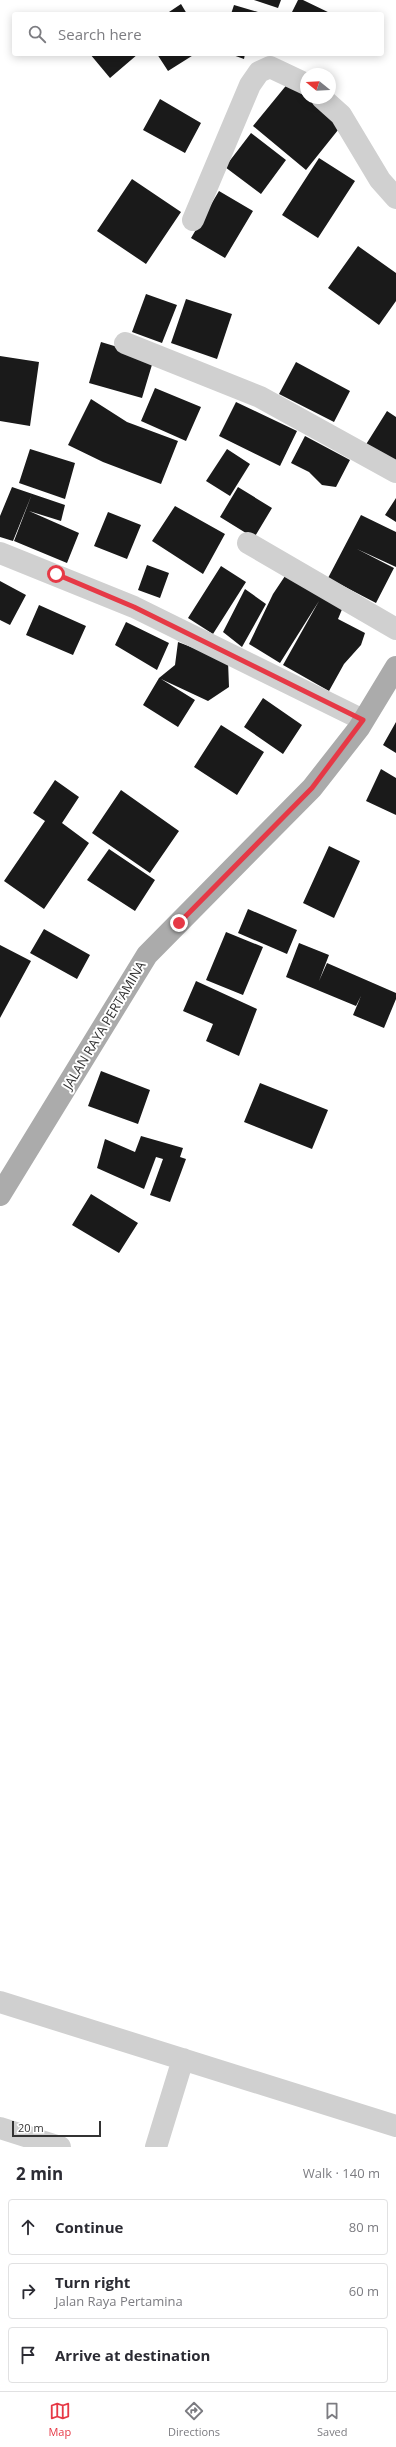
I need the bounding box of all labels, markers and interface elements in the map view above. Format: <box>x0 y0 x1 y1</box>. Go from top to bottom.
search box <box>12 12 384 56</box>
icon: search <box>26 23 48 45</box>
text: Search here <box>58 24 142 44</box>
north arrow <box>300 68 336 104</box>
route start <box>47 565 65 583</box>
route end <box>170 914 188 932</box>
street label: JALAN RAYA PERTAMINA <box>57 957 150 1094</box>
scale bar <box>12 2119 101 2138</box>
text: 20 m <box>18 2120 44 2135</box>
text: 2 min <box>16 2162 63 2185</box>
text: Walk · 140 m <box>303 2164 380 2182</box>
icon: ahead <box>17 2216 39 2238</box>
text: Continue <box>55 2217 123 2237</box>
text: 80 m <box>349 2218 379 2236</box>
text: Turn right <box>55 2272 130 2292</box>
icon: right <box>17 2280 39 2302</box>
text: 60 m <box>349 2282 379 2300</box>
text: Jalan Raya Pertamina <box>55 2292 183 2310</box>
icon: arrive <box>17 2344 39 2366</box>
text: Arrive at destination <box>55 2345 210 2365</box>
tab: Map <box>48 2400 71 2439</box>
tab: Directions <box>168 2400 220 2439</box>
tab: Saved <box>317 2400 348 2439</box>

